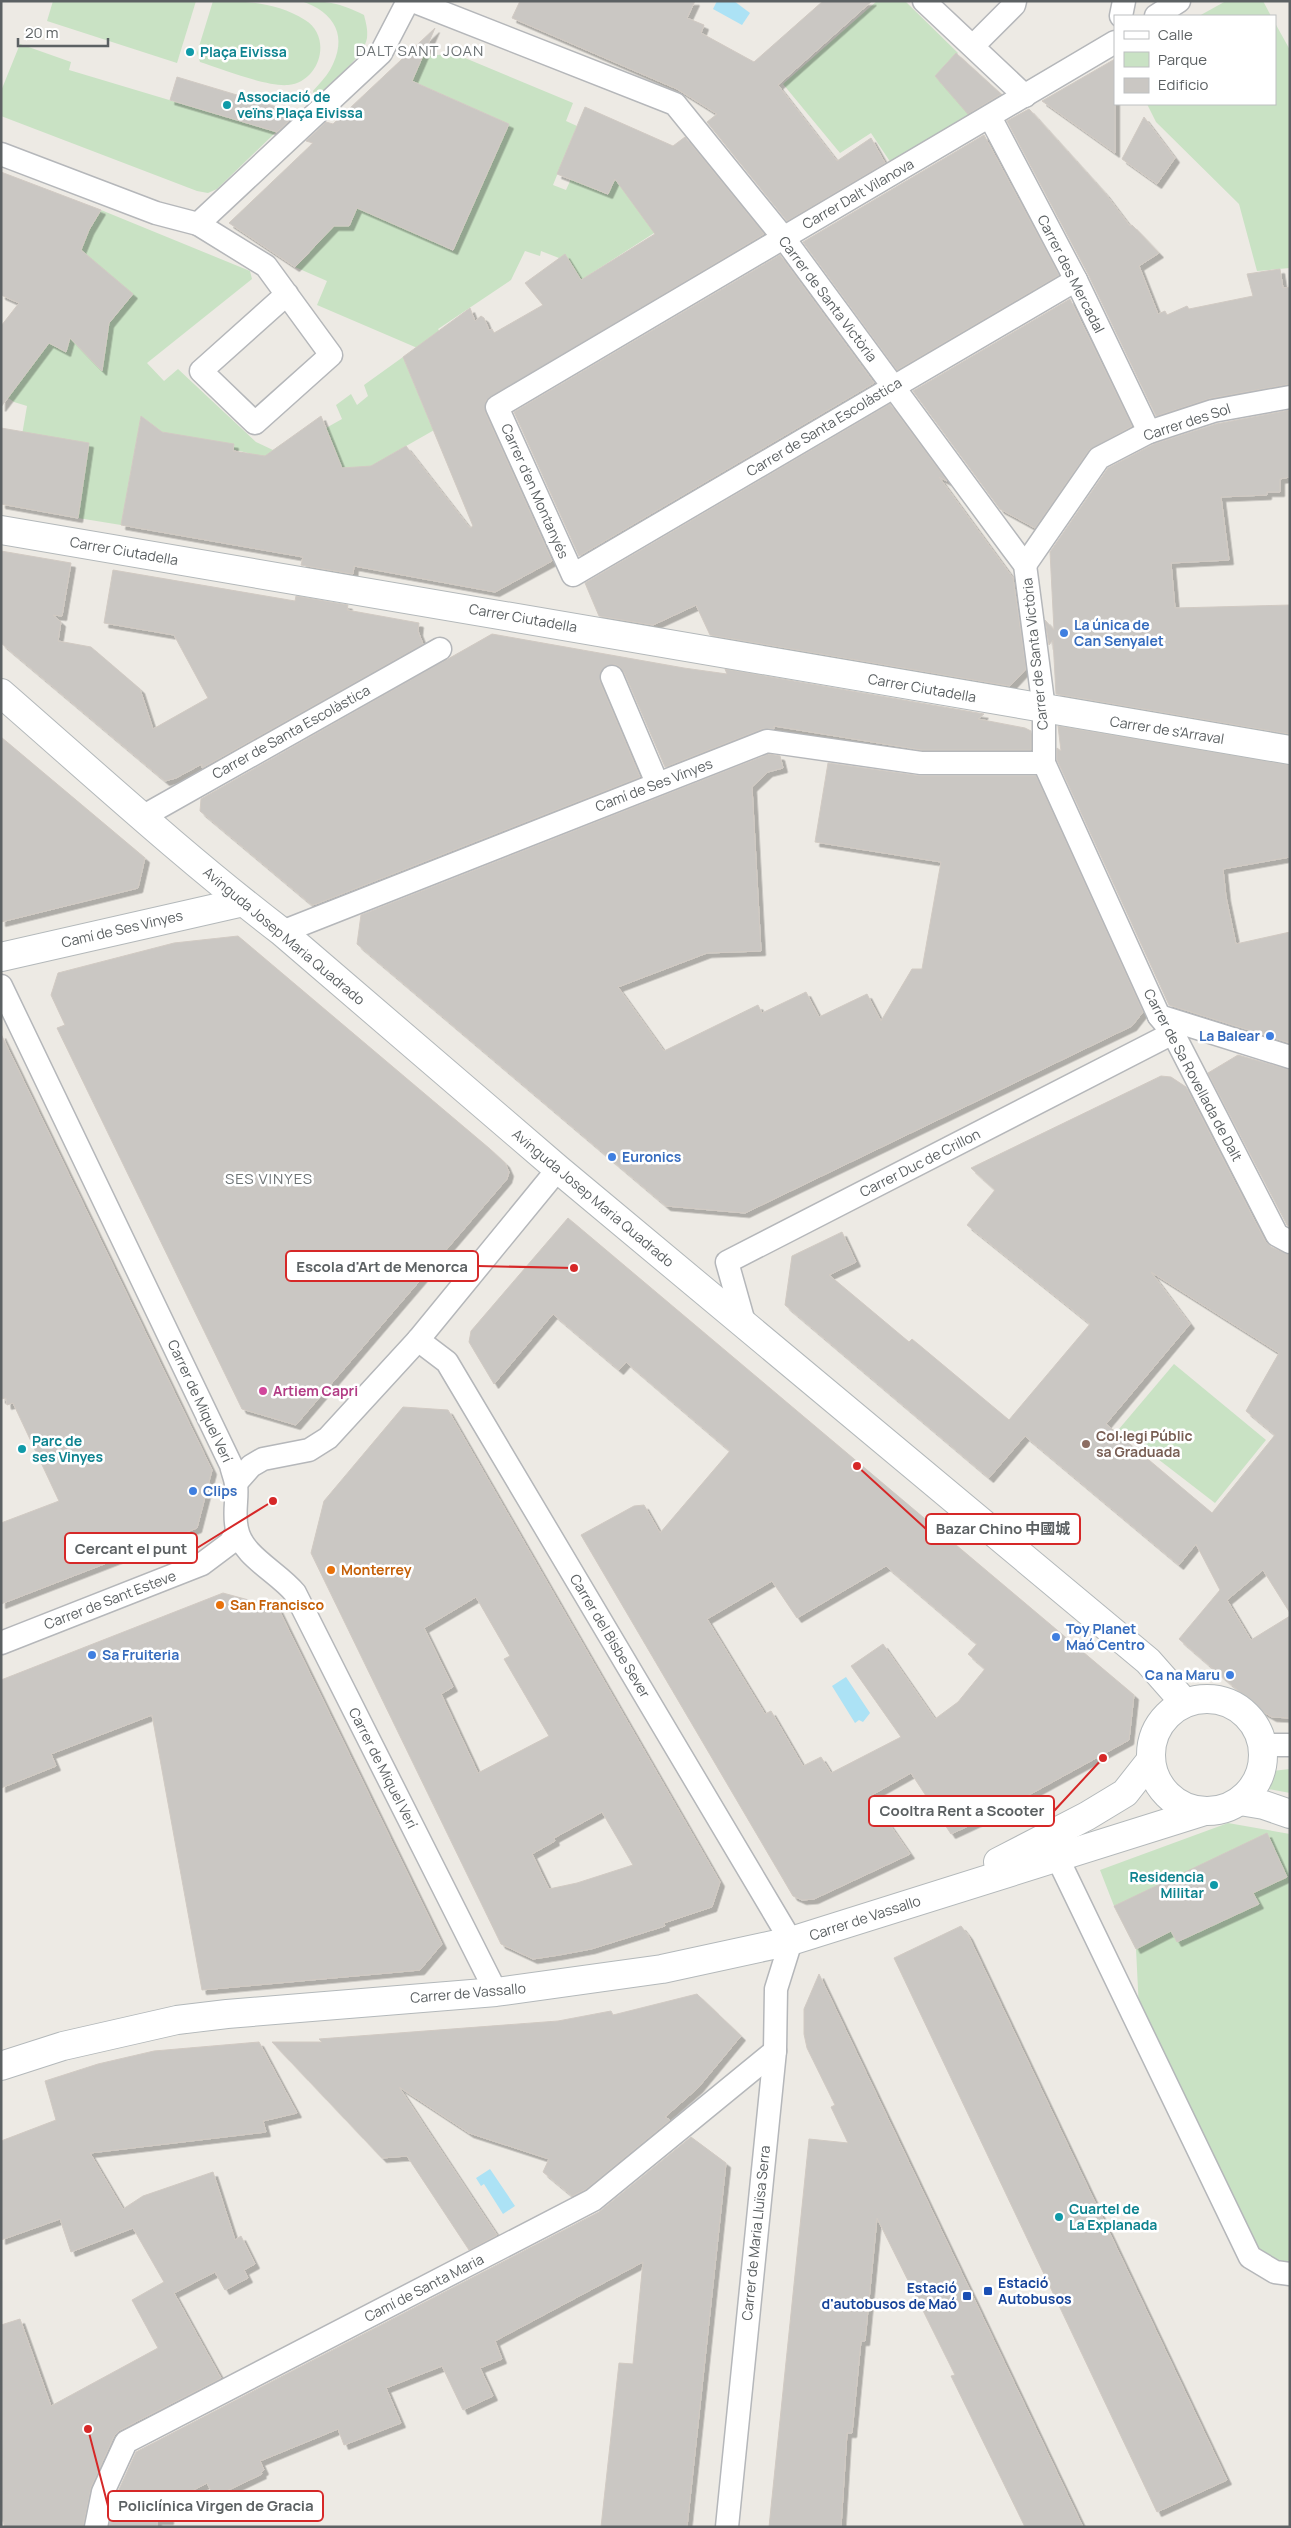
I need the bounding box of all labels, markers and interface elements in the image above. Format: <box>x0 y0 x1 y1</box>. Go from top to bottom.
scale bar <box>18 15 108 47</box>
legend <box>1114 15 1276 105</box>
text: 20 m <box>25 22 58 43</box>
text: Calle <box>1158 24 1193 45</box>
district label: DALT SANT JOAN <box>356 40 484 61</box>
place label: Plaça Eivissa <box>200 42 287 61</box>
marker: Plaça Eivissa <box>184 46 196 58</box>
text: Parque <box>1158 49 1207 70</box>
text: Edificio <box>1158 74 1209 95</box>
place label: Associació de veïns Plaça Eivissa <box>237 87 363 122</box>
marker: Associació de veïns Plaça Eivissa <box>221 99 233 111</box>
street label: Carrer Dalt Vilanova <box>799 154 917 233</box>
street label: Carrer des Mercadal <box>1033 212 1109 336</box>
street label: Carrer de Santa Victòria <box>775 232 882 365</box>
street label: Carrer de Santa Escolàstica <box>743 373 905 481</box>
street label: Carrer des Sol <box>1141 398 1233 445</box>
street label: Carrer d'en Montanyés <box>497 420 574 561</box>
street label: Carrer Ciutadella <box>68 532 180 569</box>
street label: Carrer de Santa Victòria <box>1017 577 1052 731</box>
street label: Carrer Ciutadella <box>467 599 579 636</box>
place label: La única de Can Senyalet <box>1074 615 1164 650</box>
marker: La única de Can Senyalet <box>1058 627 1070 639</box>
street label: Carrer Ciutadella <box>866 669 978 706</box>
street label: Carrer de Santa Escolàstica <box>208 680 373 783</box>
street label: Carrer de s'Arraval <box>1109 711 1226 748</box>
street label: Camí de Ses Vinyes <box>592 753 715 816</box>
street label: Avinguda Josep Maria Quadrado <box>199 862 369 1009</box>
street label: Camí de Ses Vinyes <box>59 905 184 952</box>
street label: Carrer de Sa Rovellada de Dalt <box>1140 985 1247 1165</box>
place label: La Balear <box>1199 1026 1260 1045</box>
marker: La Balear <box>1264 1030 1276 1042</box>
street label: Avinguda Josep Maria Quadrado <box>508 1124 678 1271</box>
street label: Carrer Duc de Crillon <box>856 1124 983 1201</box>
place label: Euronics <box>622 1147 682 1166</box>
marker: Euronics <box>606 1151 618 1163</box>
district label: SES VINYES <box>225 1168 313 1189</box>
callout: Escola d'Art de Menorca <box>286 1251 478 1281</box>
text: Escola d'Art de Menorca <box>296 1256 468 1277</box>
street label: Carrer de Miquel Verí <box>164 1336 237 1465</box>
place label: Artiem Capri <box>273 1381 358 1400</box>
marker: Artiem Capri <box>257 1385 269 1397</box>
place label: Col·legi Públic sa Graduada <box>1096 1426 1193 1461</box>
place label: Parc de ses Vinyes <box>32 1431 103 1466</box>
marker: Col·legi Públic sa Graduada <box>1080 1438 1092 1450</box>
marker: Parc de ses Vinyes <box>16 1443 28 1455</box>
place label: Clips <box>203 1481 238 1500</box>
marker: Clips <box>187 1485 199 1497</box>
callout: Bazar Chino 中國城 <box>926 1514 1080 1544</box>
text: Bazar Chino 中國城 <box>936 1518 1070 1539</box>
callout: Cercant el punt <box>65 1533 197 1563</box>
text: Cercant el punt <box>75 1538 187 1559</box>
place label: Monterrey <box>341 1560 412 1579</box>
marker: Monterrey <box>325 1564 337 1576</box>
street label: Carrer de Sant Esteve <box>41 1566 178 1633</box>
street label: Carrer del Bisbe Sever <box>566 1570 655 1701</box>
place label: San Francisco <box>230 1595 324 1614</box>
marker: San Francisco <box>214 1599 226 1611</box>
place label: Toy Planet Maó Centro <box>1066 1619 1145 1654</box>
marker: Toy Planet Maó Centro <box>1050 1631 1062 1643</box>
place label: Sa Fruiteria <box>102 1645 179 1664</box>
marker: Sa Fruiteria <box>86 1649 98 1661</box>
place label: Ca na Maru <box>1145 1665 1220 1684</box>
marker: Ca na Maru <box>1224 1669 1236 1681</box>
street label: Carrer de Miquel Verí <box>345 1704 422 1831</box>
callout: Cooltra Rent a Scooter <box>869 1796 1054 1826</box>
text: Cooltra Rent a Scooter <box>880 1800 1044 1821</box>
place label: Residencia Militar <box>1129 1867 1204 1902</box>
marker: Residencia Militar <box>1208 1879 1220 1891</box>
street label: Carrer de Vassallo <box>807 1891 923 1944</box>
street label: Carrer de Vassallo <box>409 1978 527 2007</box>
street label: Carrer de Maria Lluïsa Serra <box>737 2145 774 2321</box>
place label: Cuartel de La Explanada <box>1069 2199 1157 2234</box>
marker: Cuartel de La Explanada <box>1053 2211 1065 2223</box>
street label: Camí de Santa Maria <box>361 2249 487 2326</box>
place label: Estació Autobusos <box>998 2273 1072 2308</box>
place label: Estació d'autobusos de Maó <box>822 2278 957 2313</box>
marker: Estació Autobusos <box>982 2285 994 2297</box>
marker: Estació d'autobusos de Maó <box>961 2290 973 2302</box>
callout: Policlínica Virgen de Gracia <box>108 2491 323 2521</box>
text: Policlínica Virgen de Gracia <box>118 2495 314 2516</box>

